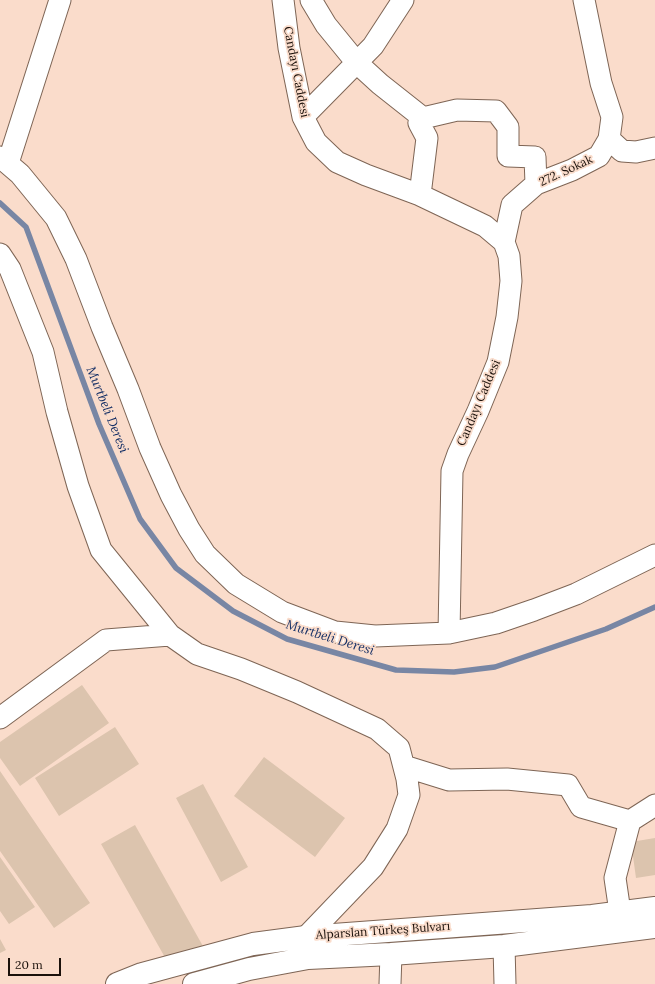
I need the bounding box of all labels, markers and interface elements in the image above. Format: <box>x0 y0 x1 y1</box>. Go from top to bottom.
street label: Candayı Caddesi <box>280 25 312 119</box>
street label: 272. Sokak <box>537 152 595 190</box>
street label: Candayı Caddesi <box>454 358 504 448</box>
water label: Murtbeli Deresi <box>83 364 131 456</box>
water label: Murtbeli Deresi <box>284 617 376 659</box>
street label: Alparslan Türkeş Bulvarı <box>315 919 451 943</box>
scale bar <box>10 950 63 976</box>
text: 20 m <box>15 957 43 972</box>

